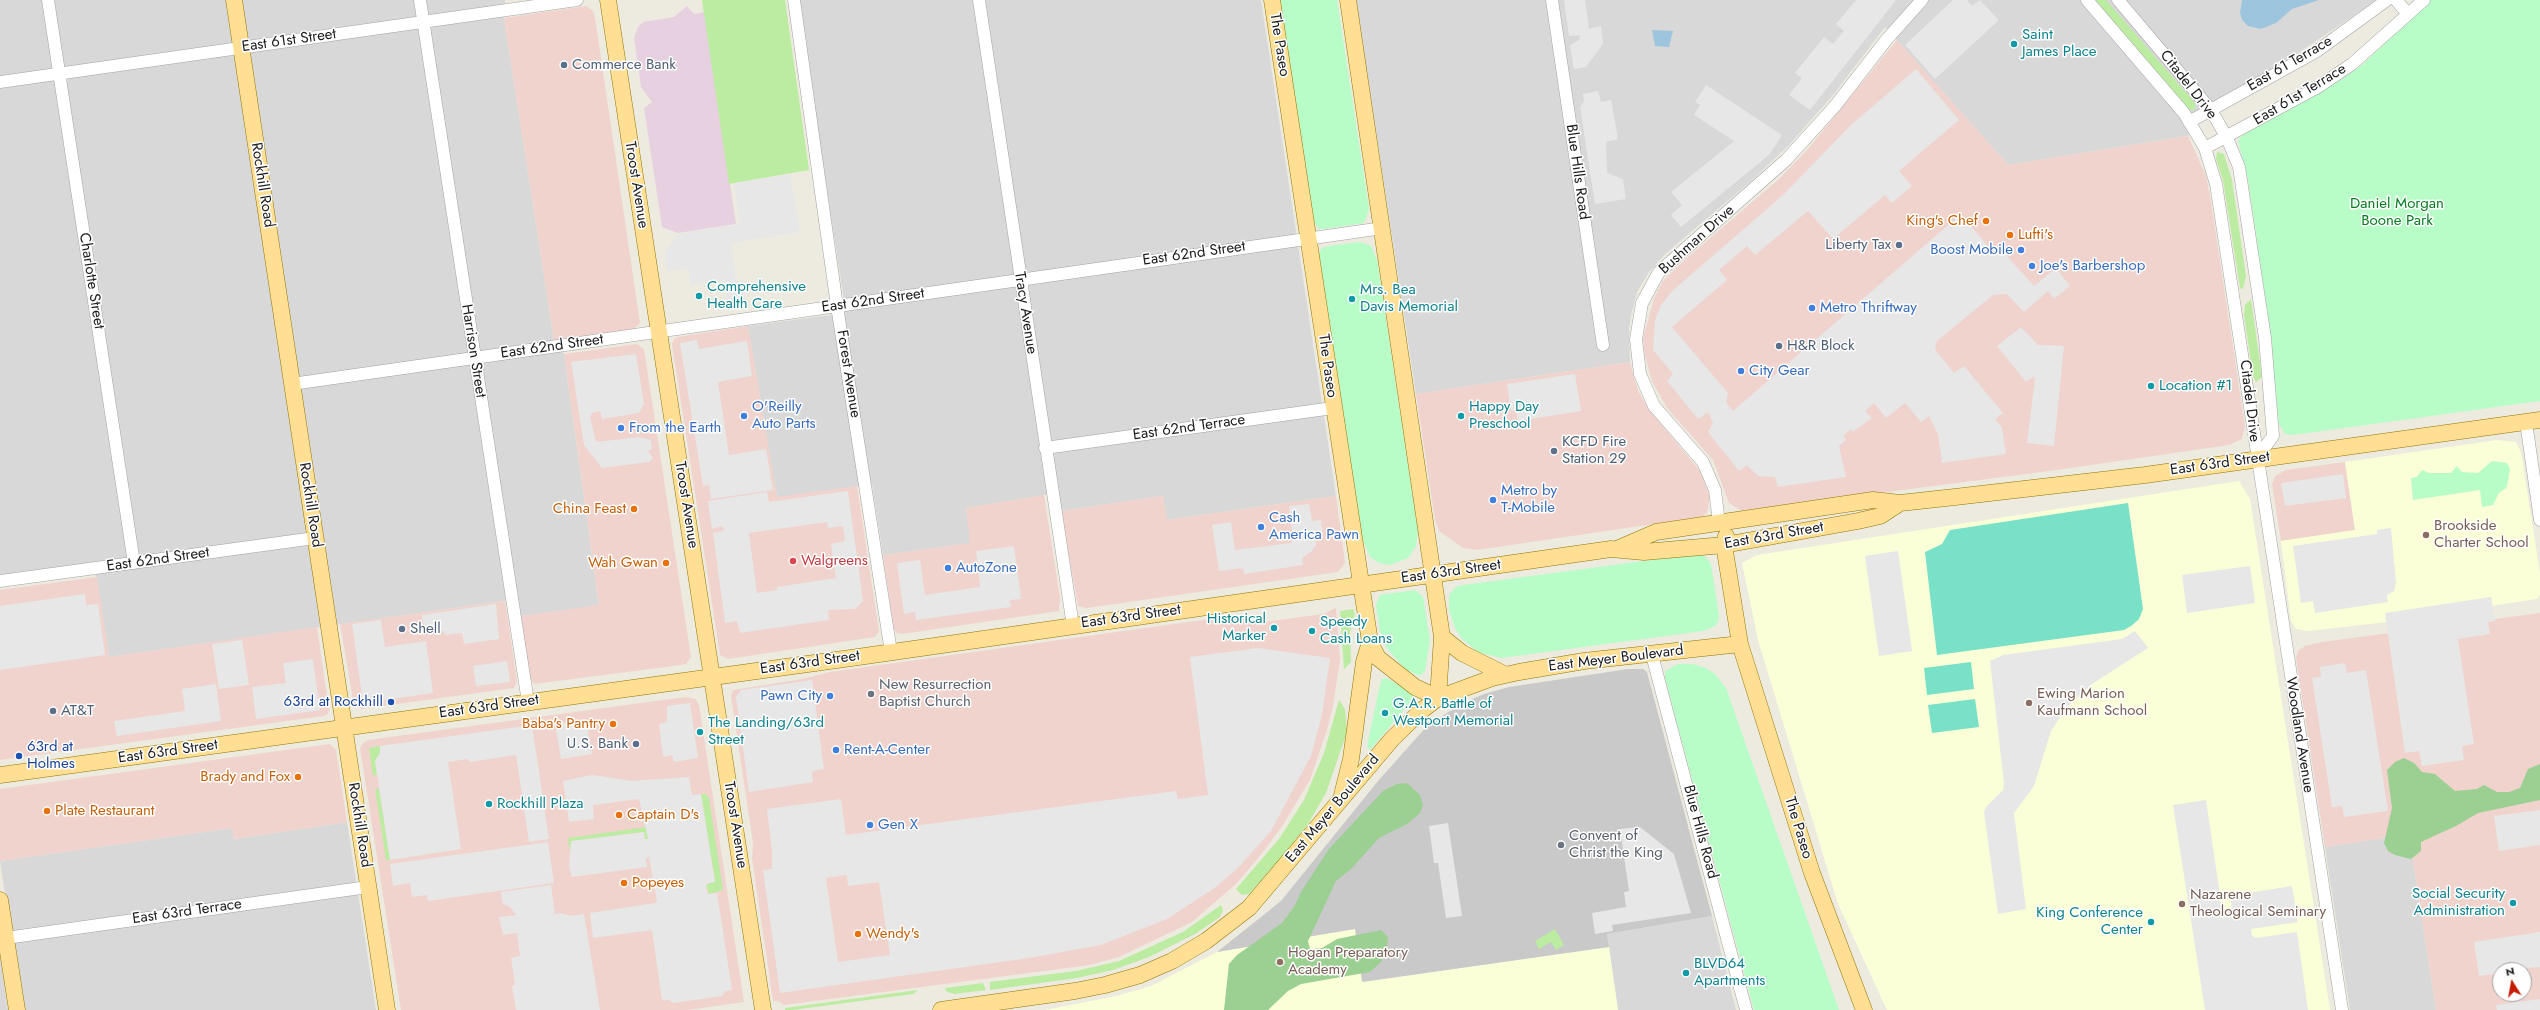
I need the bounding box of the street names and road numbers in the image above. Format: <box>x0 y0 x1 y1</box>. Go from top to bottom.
street label: The Paseo <box>1265 12 1293 78</box>
street label: East 61st Street <box>241 25 337 57</box>
street label: East 61 Terrace <box>2244 32 2336 96</box>
street label: Citadel Drive <box>2155 47 2221 123</box>
street label: East 61st Terrace <box>2250 60 2350 130</box>
street label: Blue Hills Road <box>1561 123 1593 221</box>
street label: Troost Avenue <box>620 140 652 230</box>
street label: Rockhill Road <box>246 141 278 229</box>
street label: Bushman Drive <box>1656 202 1738 278</box>
street label: Charlotte Street <box>74 232 108 330</box>
street label: East 62nd Street <box>1142 238 1246 270</box>
street label: Tracy Avenue <box>1010 271 1040 355</box>
street label: East 62nd Street <box>821 285 925 317</box>
street label: Harrison Street <box>457 303 489 399</box>
street label: Forest Avenue <box>832 329 864 419</box>
street label: East 62nd Street <box>500 331 604 363</box>
street label: The Paseo <box>1314 333 1340 399</box>
street label: Citadel Drive <box>2235 359 2263 443</box>
street label: East 62nd Terrace <box>1132 411 1246 445</box>
street label: East 63rd Street <box>2169 448 2271 480</box>
street label: Troost Avenue <box>670 460 702 550</box>
street label: Rockhill Road <box>294 461 326 549</box>
street label: East 63rd Street <box>1723 518 1825 554</box>
street label: East 62nd Street <box>106 544 210 576</box>
street label: East 63rd Street <box>1400 556 1502 588</box>
street label: East 63rd Street <box>1080 601 1182 633</box>
street label: East Meyer Boulevard <box>1547 642 1685 676</box>
street label: East 63rd Street <box>759 647 861 679</box>
street label: Woodland Avenue <box>2281 676 2317 794</box>
street label: East 63rd Street <box>438 691 540 723</box>
street label: East 63rd Street <box>117 736 219 768</box>
street label: East Meyer Boulevard <box>1282 751 1384 867</box>
street label: Troost Avenue <box>719 780 751 870</box>
street label: Rockhill Road <box>343 781 375 869</box>
street label: Blue Hills Road <box>1679 783 1721 881</box>
street label: The Paseo <box>1780 795 1816 861</box>
street label: East 63rd Terrace <box>131 895 243 929</box>

